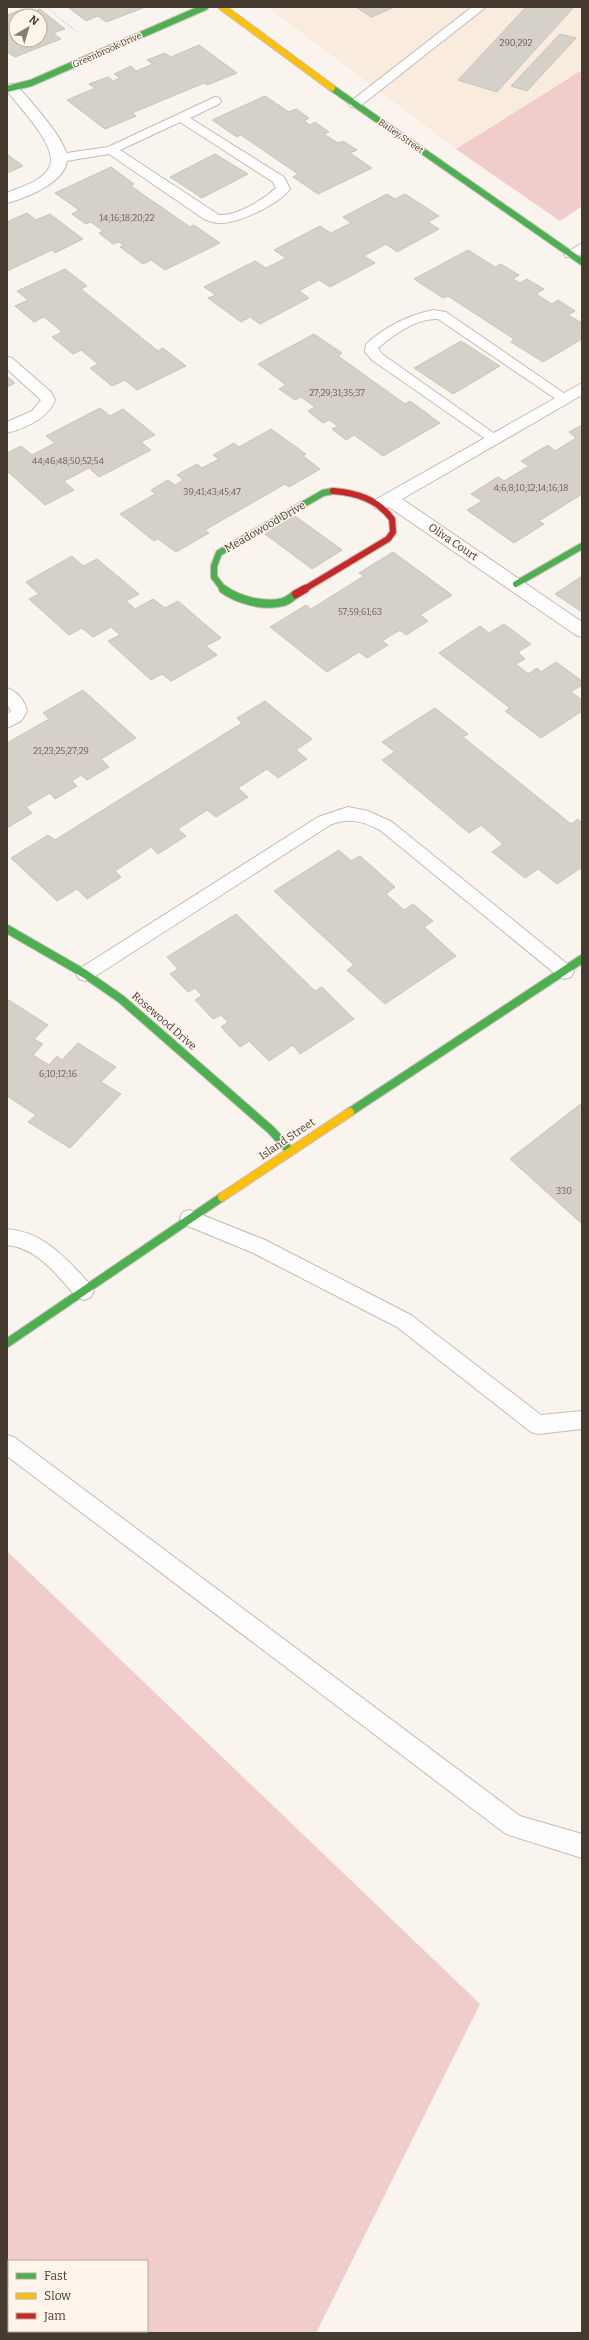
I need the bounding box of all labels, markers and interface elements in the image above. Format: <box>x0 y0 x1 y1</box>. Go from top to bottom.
north arrow <box>8 8 48 48</box>
text: N <box>26 13 42 29</box>
street label: Greenbrook Drive <box>71 30 143 70</box>
house number: 290;292 <box>500 38 533 48</box>
street label: Bailey Street <box>377 117 426 156</box>
house number: 14;16;18;20;22 <box>99 213 155 223</box>
house number: 27;29;31;35;37 <box>309 388 365 398</box>
house number: 44;46;48;50;52;54 <box>32 456 105 466</box>
house number: 4;6;8;10;12;14;16;18 <box>494 483 568 493</box>
house number: 39;41;43;45;47 <box>183 487 241 497</box>
street label: Meadowood Drive <box>222 499 308 555</box>
street label: Oliva Court <box>426 521 480 563</box>
house number: 57;59;61;63 <box>338 607 382 617</box>
house number: 21;23;25;27;29 <box>33 746 89 756</box>
street label: Rosewood Drive <box>129 989 199 1053</box>
house number: 6;10;12;16 <box>39 1069 77 1079</box>
street label: Island Street <box>257 1116 317 1162</box>
house number: 330 <box>556 1186 572 1196</box>
legend <box>8 2260 148 2332</box>
text: Fast <box>44 2269 68 2283</box>
text: Slow <box>44 2289 71 2303</box>
text: Jam <box>43 2309 66 2323</box>

